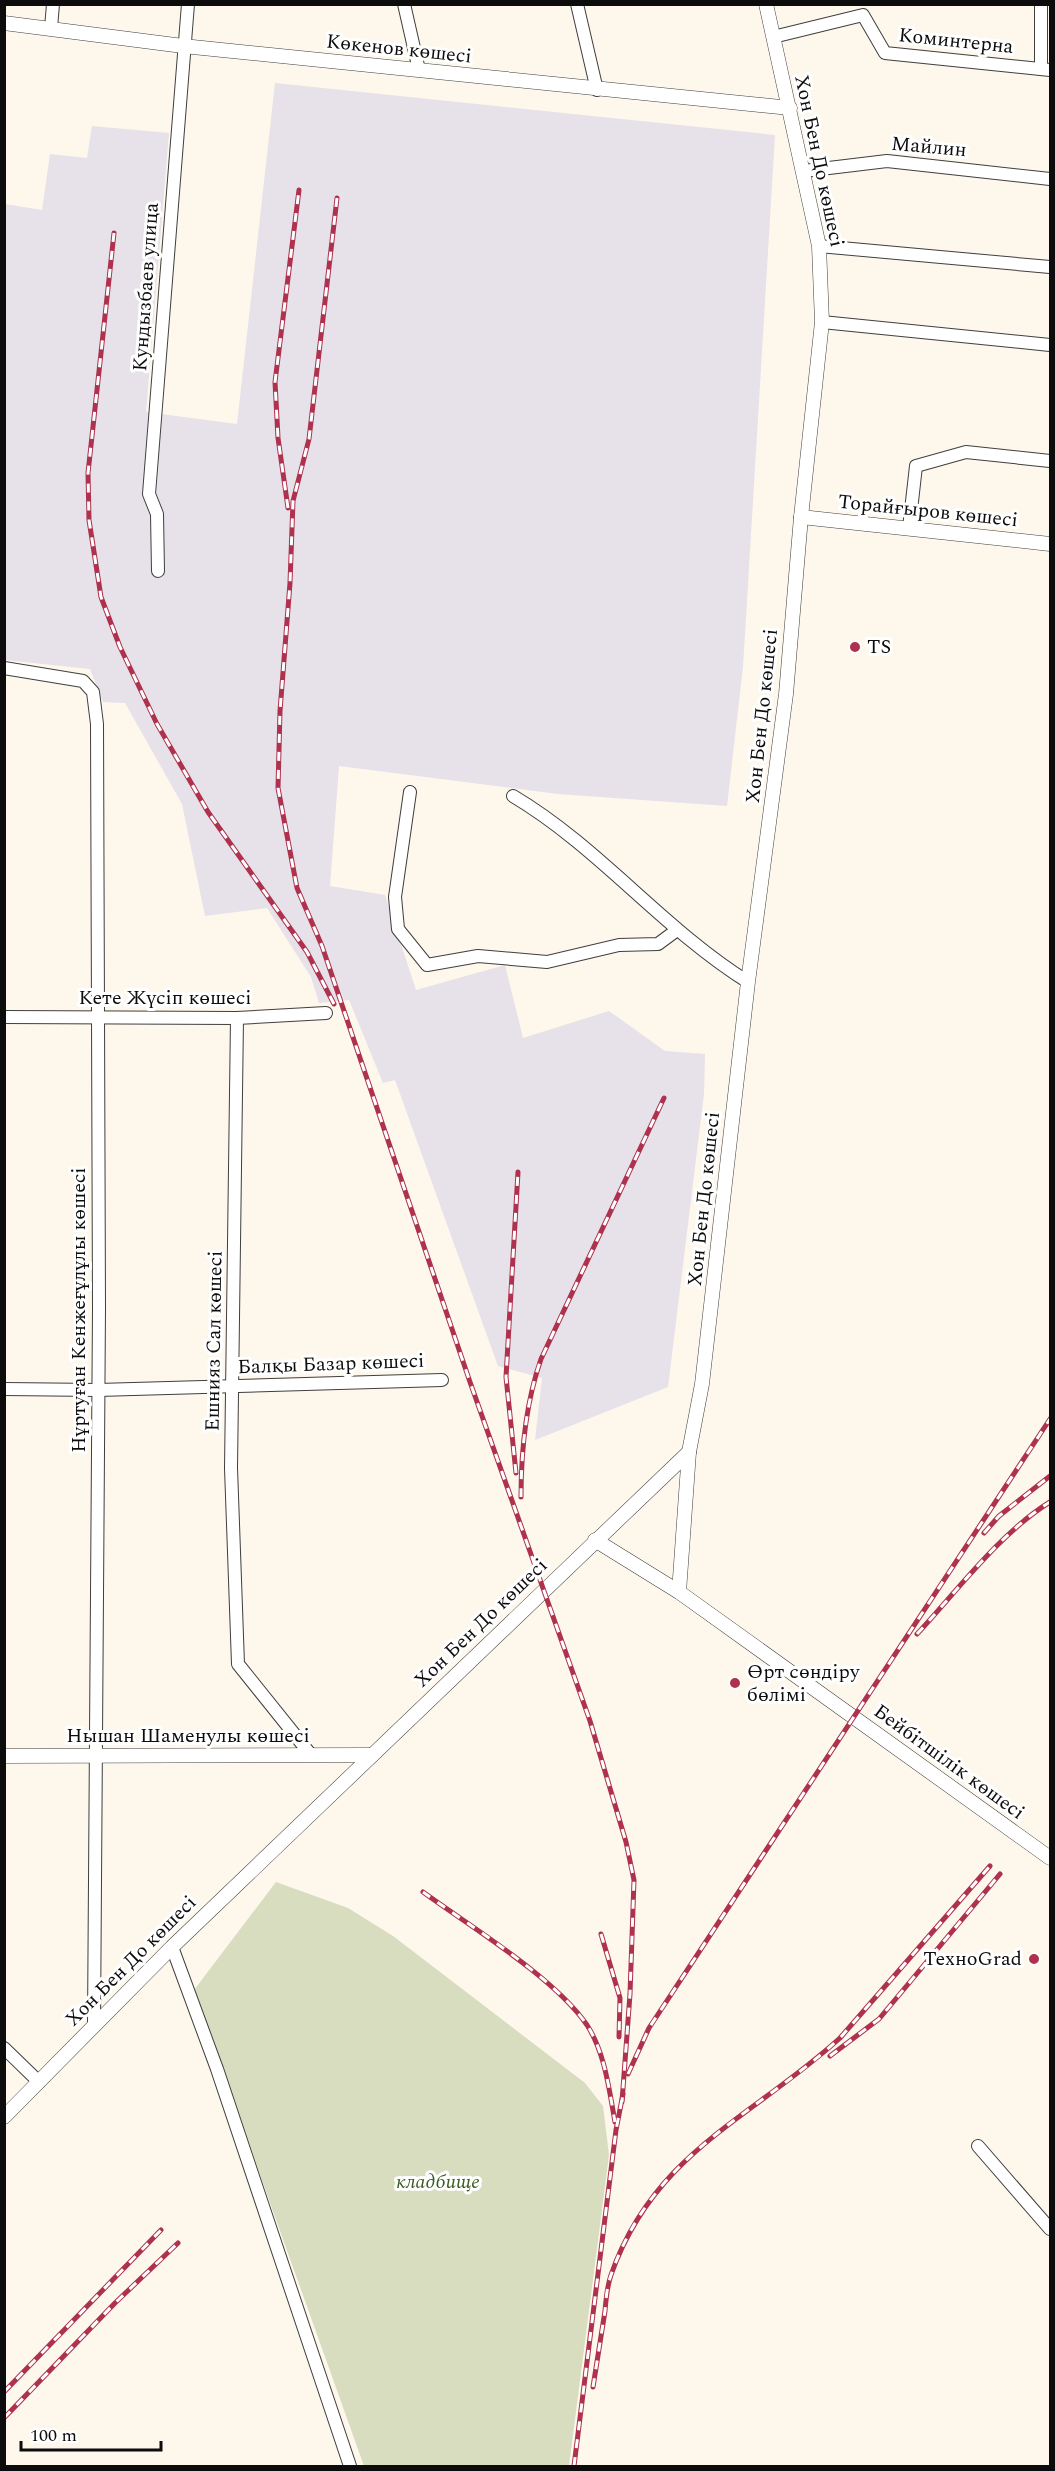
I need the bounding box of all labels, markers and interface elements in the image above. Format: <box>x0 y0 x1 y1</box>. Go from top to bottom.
street label: Коминтерна <box>897 20 1015 62</box>
street label: Көкенов көшесі <box>325 26 473 72</box>
street label: Хон Бен До көшесі <box>786 72 852 250</box>
street label: Майлин <box>890 129 968 165</box>
street label: Кундызбаев улица <box>125 201 167 372</box>
street label: Торайғыров көшесі <box>837 487 1019 535</box>
street label: Хон Бен До көшесі <box>738 627 786 805</box>
place label: TS <box>867 632 891 662</box>
marker: TS <box>848 640 862 654</box>
street label: Кете Жүсіп көшесі <box>78 983 252 1013</box>
street label: Хон Бен До көшесі <box>680 1110 728 1288</box>
street label: Нұртуған Кенжеғұлұлы көшесі <box>64 1167 94 1453</box>
street label: Ешнияз Сал көшесі <box>197 1250 231 1432</box>
street label: Балқы Базар көшесі <box>237 1346 425 1382</box>
street label: Хон Бен До көшесі <box>408 1551 554 1695</box>
place label: Өрт сөндіру бөлімі <box>747 1657 861 1710</box>
marker: Өрт сөндіру бөлімі <box>728 1676 742 1690</box>
street label: Бейбітшілік көшесі <box>867 1697 1031 1827</box>
street label: Нышан Шаменулы көшесі <box>66 1721 310 1751</box>
street label: Хон Бен До көшесі <box>58 1888 204 2034</box>
place label: ТехноGrad <box>923 1944 1022 1974</box>
marker: ТехноGrad <box>1027 1952 1041 1966</box>
park label: кладбище <box>396 2167 480 2197</box>
scale bar <box>21 2414 160 2452</box>
text: 100 m <box>30 2422 77 2449</box>

